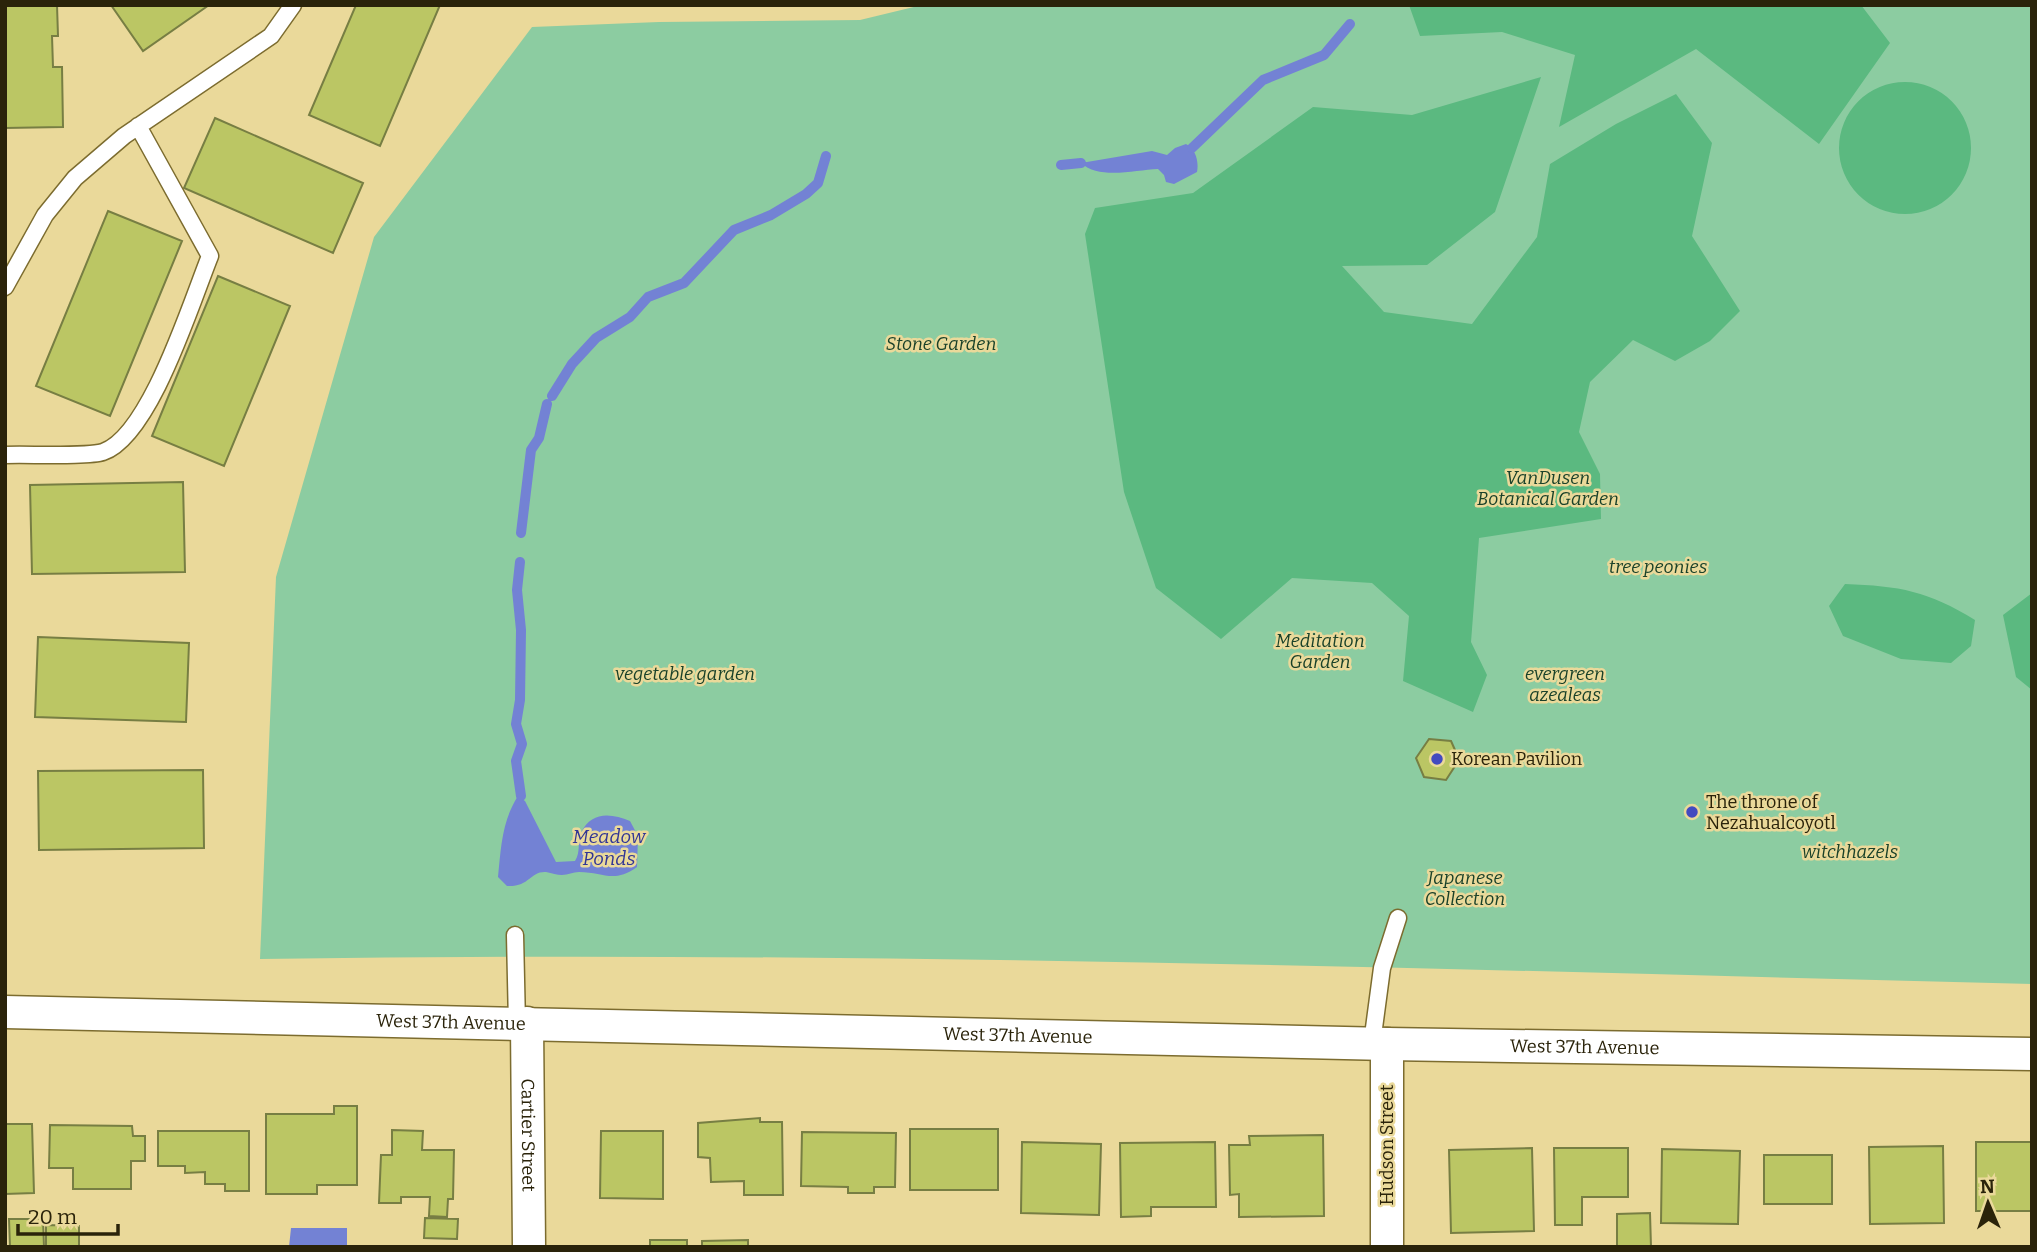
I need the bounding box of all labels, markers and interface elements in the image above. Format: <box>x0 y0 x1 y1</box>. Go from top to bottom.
park label: Stone Garden <box>886 333 996 355</box>
park label: VanDusen Botanical Garden <box>1477 467 1619 510</box>
park label: tree peonies <box>1609 556 1708 578</box>
park label: Meditation Garden <box>1275 630 1365 673</box>
park label: vegetable garden <box>615 663 755 685</box>
park label: evergreen azealeas <box>1525 663 1605 706</box>
place label: Korean Pavilion <box>1451 748 1583 770</box>
marker: Korean Pavilion <box>1429 751 1445 767</box>
place label: The throne of Nezahualcoyotl <box>1706 791 1836 834</box>
marker: The throne of Nezahualcoyotl <box>1684 804 1700 820</box>
water label: Meadow Ponds <box>573 825 647 870</box>
park label: witchhazels <box>1802 841 1898 863</box>
park label: Japanese Collection <box>1425 867 1505 910</box>
street label: West 37th Avenue <box>376 1010 526 1035</box>
street label: West 37th Avenue <box>943 1023 1093 1048</box>
street label: West 37th Avenue <box>1510 1035 1660 1059</box>
street label: Cartier Street <box>516 1078 540 1192</box>
street label: Hudson Street <box>1376 1084 1398 1205</box>
north arrow <box>1953 1168 2023 1238</box>
text: N <box>1980 1175 1995 1198</box>
scale bar <box>18 1192 117 1236</box>
text: 20 m <box>28 1204 77 1230</box>

